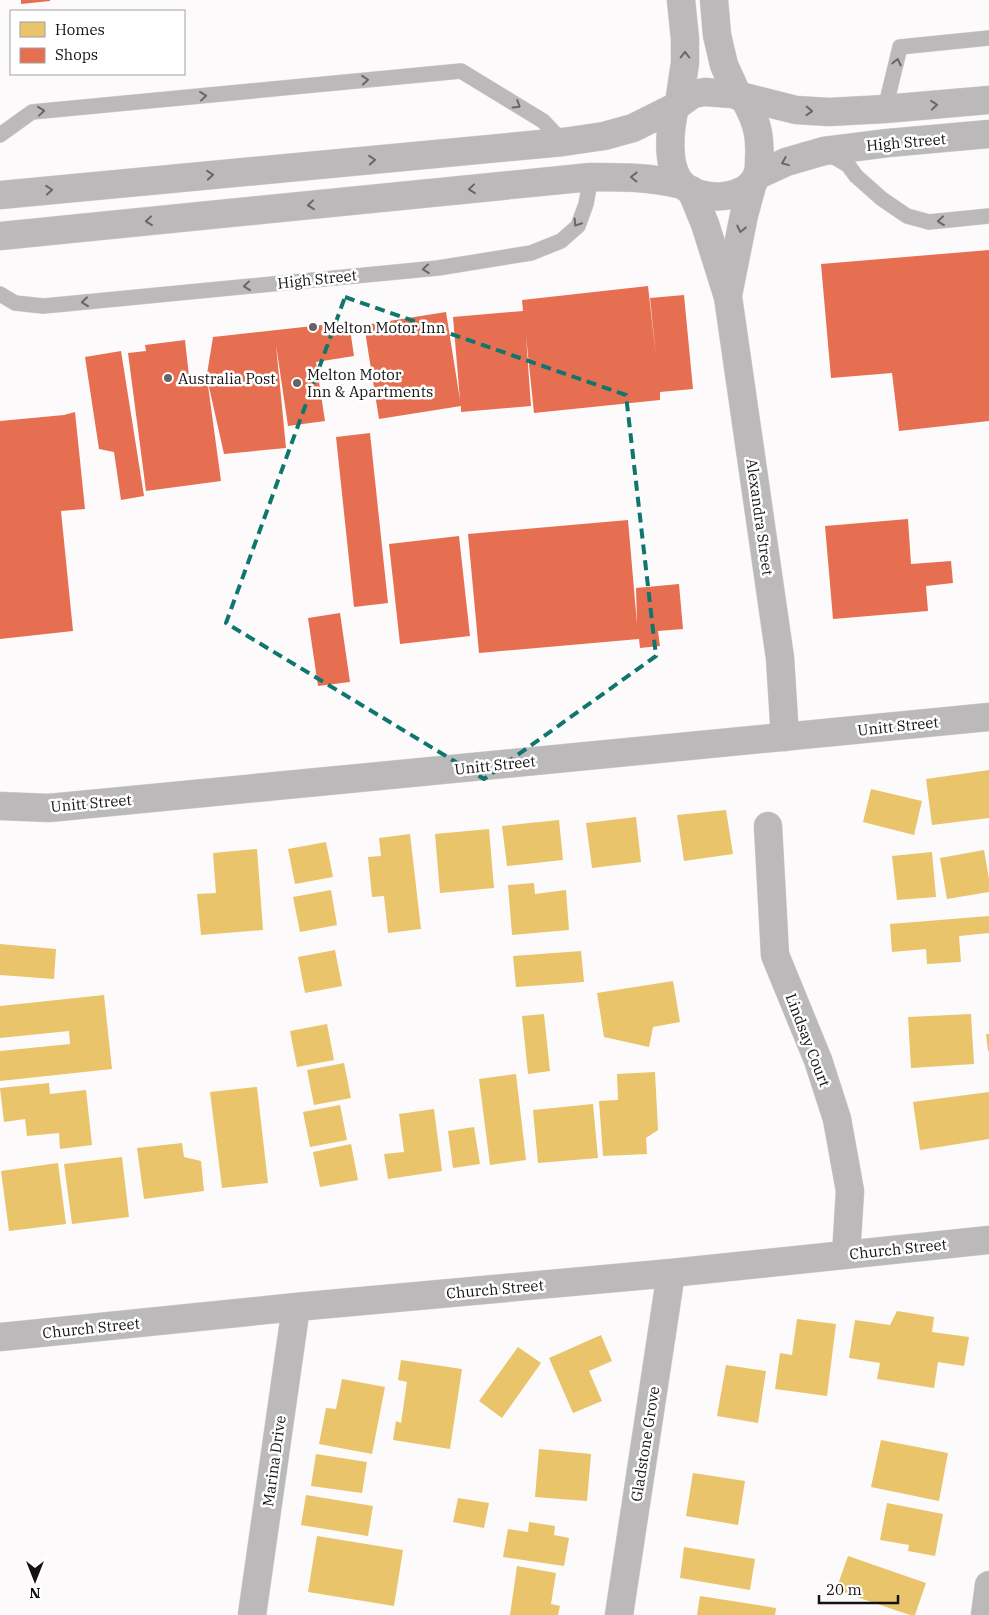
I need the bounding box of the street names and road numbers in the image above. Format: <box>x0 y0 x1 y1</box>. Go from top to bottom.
street label: High Street <box>865 129 947 155</box>
street label: High Street <box>276 265 358 293</box>
street label: Alexandra Street <box>742 457 778 577</box>
street label: Unitt Street <box>857 712 939 740</box>
street label: Unitt Street <box>454 751 536 779</box>
street label: Unitt Street <box>50 790 132 816</box>
street label: Lindsay Court <box>781 991 835 1089</box>
street label: Church Street <box>848 1234 948 1264</box>
street label: Church Street <box>445 1275 545 1303</box>
street label: Church Street <box>41 1313 141 1343</box>
street label: Gladstone Grove <box>627 1385 663 1503</box>
street label: Marina Drive <box>258 1414 290 1508</box>

